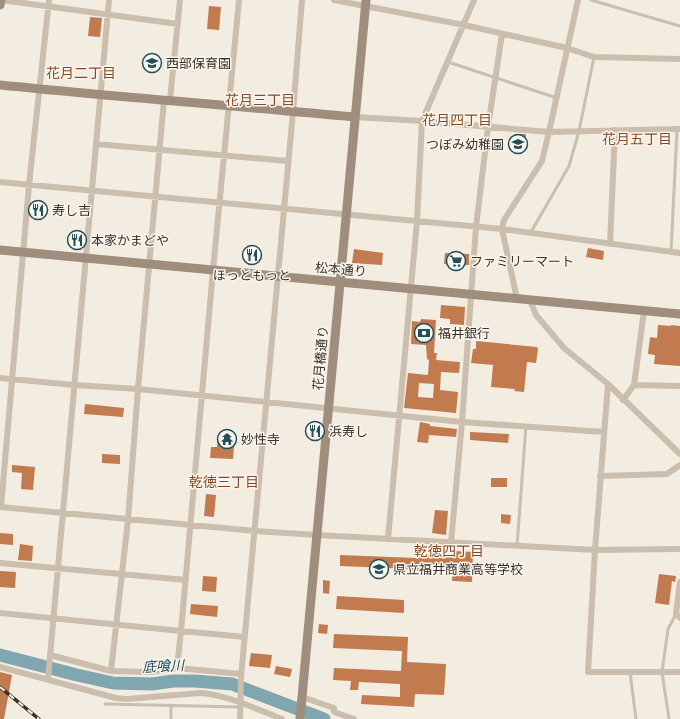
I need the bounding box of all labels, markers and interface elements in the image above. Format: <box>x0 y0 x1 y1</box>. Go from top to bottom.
school or university icon: 西部保育園 <box>141 52 163 74</box>
place label: 西部保育園 <box>166 56 231 71</box>
district label: 花月二丁目 <box>46 65 116 82</box>
district label: 花月三丁目 <box>225 92 295 109</box>
district label: 花月四丁目 <box>422 112 492 129</box>
district label: 花月五丁目 <box>602 131 672 148</box>
school or university icon: つぼみ幼稚園 <box>507 133 529 155</box>
place label: つぼみ幼稚園 <box>426 137 504 152</box>
restaurant icon: 寿し吉 <box>27 199 49 221</box>
place label: 寿し吉 <box>52 203 91 218</box>
restaurant icon: 本家かまどや <box>66 229 88 251</box>
place label: 本家かまどや <box>91 233 169 248</box>
restaurant icon: ほっともっと <box>241 244 263 266</box>
supermarket icon: ファミリーマート <box>445 250 467 272</box>
place label: ファミリーマート <box>470 254 574 269</box>
street label: 松本通り <box>314 260 368 279</box>
place label: ほっともっと <box>213 268 291 283</box>
bank icon: 福井銀行 <box>413 322 435 344</box>
street label: 花月橋通り <box>310 325 331 391</box>
place label: 福井銀行 <box>438 326 490 341</box>
restaurant icon: 浜寿し <box>304 420 326 442</box>
place label: 浜寿し <box>329 424 368 439</box>
temple icon: 妙性寺 <box>216 428 238 450</box>
place label: 妙性寺 <box>241 432 280 447</box>
district label: 乾徳三丁目 <box>189 474 259 491</box>
district label: 乾徳四丁目 <box>414 543 484 560</box>
school or university icon: 県立福井商業高等学校 <box>368 558 390 580</box>
place label: 県立福井商業高等学校 <box>393 562 523 577</box>
water label: 底喰川 <box>142 657 186 676</box>

